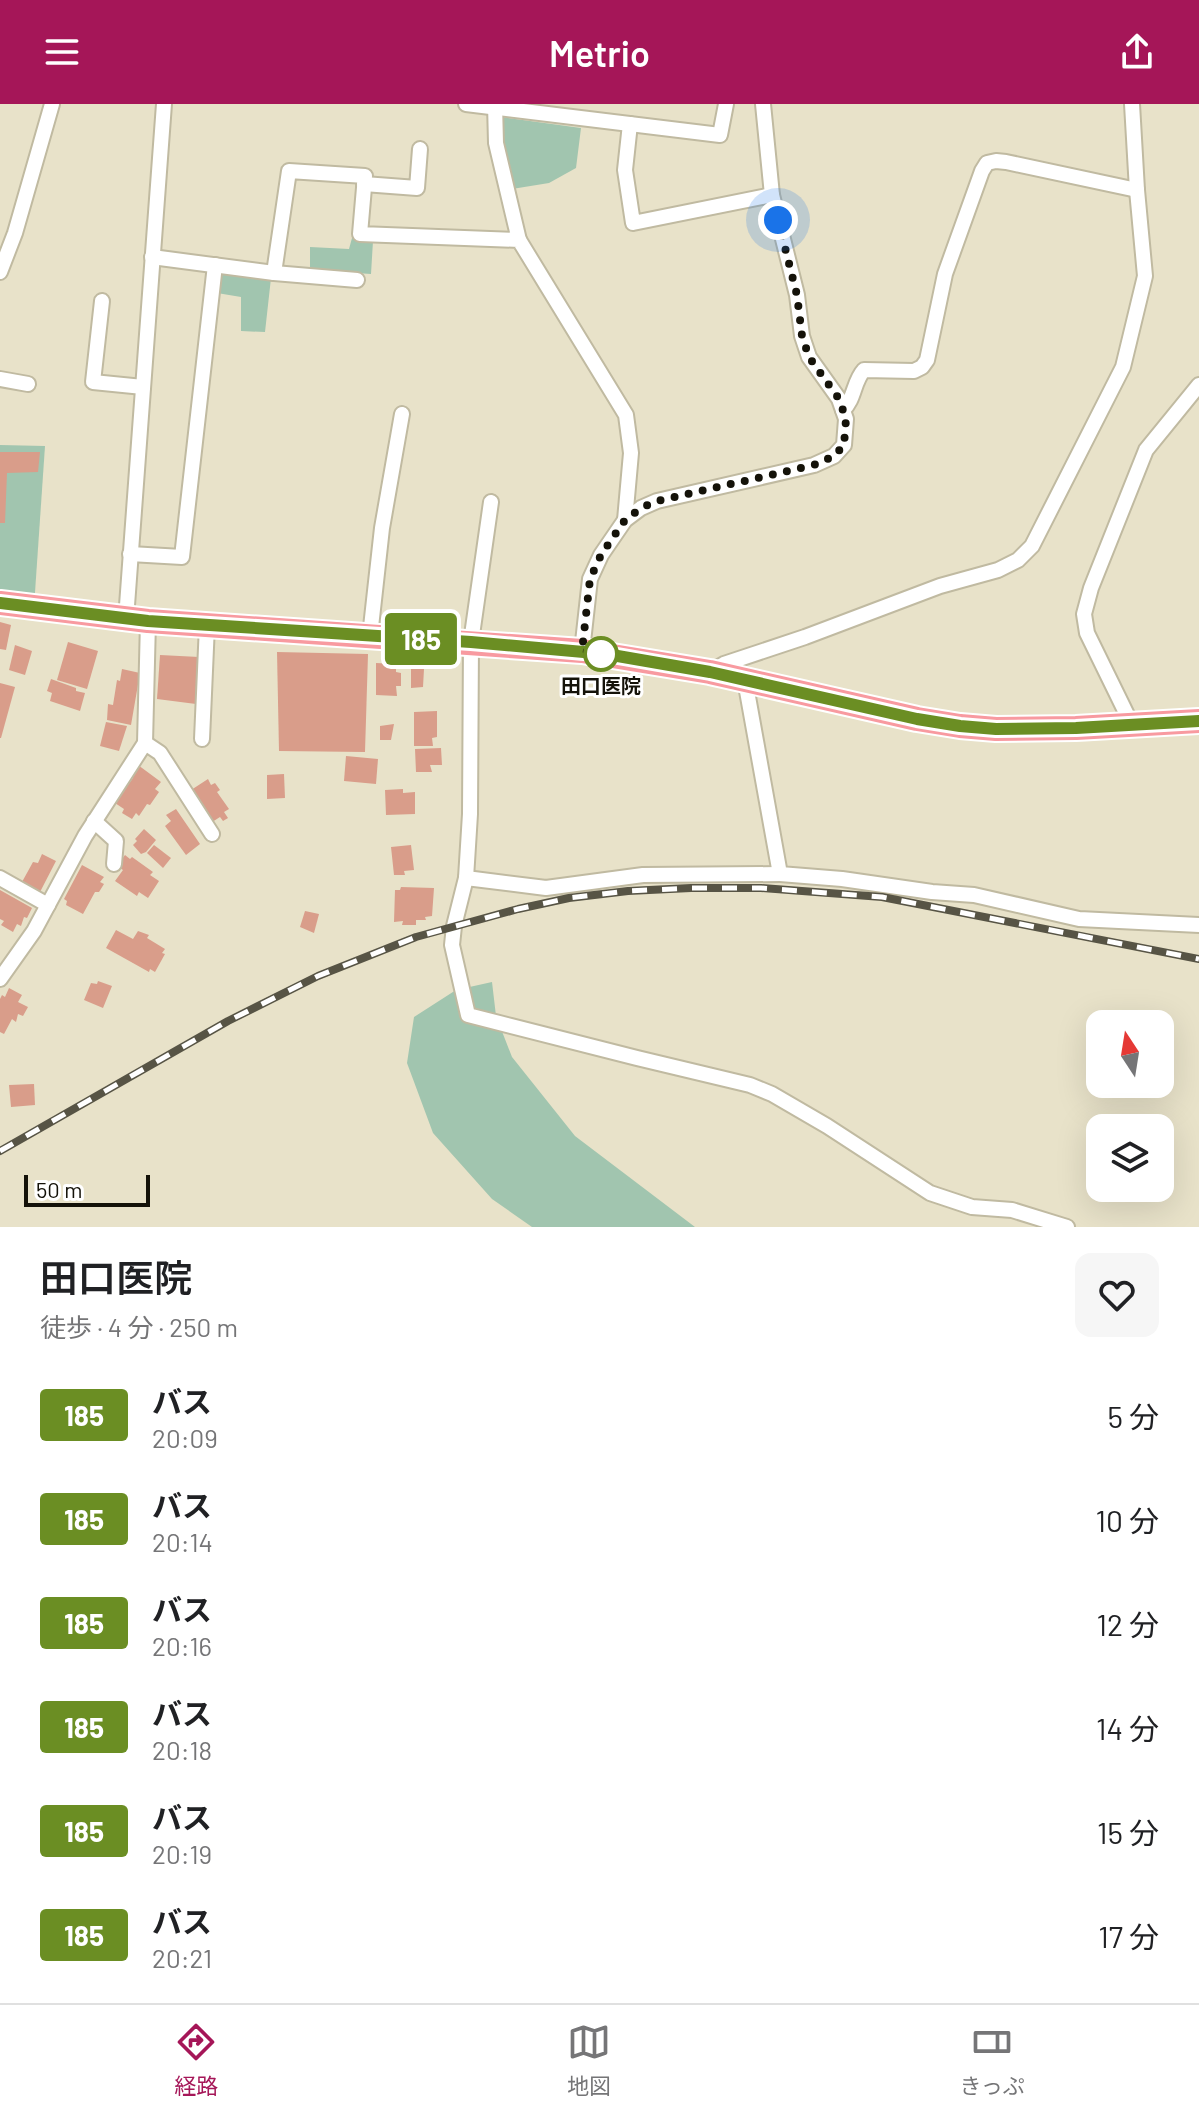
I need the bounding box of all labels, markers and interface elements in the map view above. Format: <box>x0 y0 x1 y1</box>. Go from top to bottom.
icon: menu <box>40 30 84 74</box>
icon: share <box>1115 30 1159 74</box>
text: Metrio <box>549 31 650 74</box>
your location <box>758 200 798 240</box>
line badge: 185 <box>375 613 467 665</box>
text: 185 <box>401 622 441 656</box>
marker: 田口医院 <box>584 637 618 671</box>
place label: 田口医院 <box>561 673 641 697</box>
north arrow <box>1086 1010 1174 1098</box>
map controls <box>1086 1010 1174 1202</box>
button: layers <box>1086 1114 1174 1202</box>
scale bar <box>24 1171 150 1207</box>
text: 50 m <box>36 1176 82 1202</box>
button: heart <box>1075 1253 1159 1337</box>
text: 田口医院 <box>40 1254 192 1300</box>
text: 徒歩 · 4 分 · 250 m <box>40 1311 238 1342</box>
text: バス <box>152 1383 212 1419</box>
text: 185 <box>64 1398 104 1432</box>
text: 5 分 <box>1108 1398 1159 1434</box>
text: 20:09 <box>152 1422 218 1453</box>
text: バス <box>152 1487 212 1523</box>
text: 185 <box>64 1502 104 1536</box>
text: 10 分 <box>1096 1502 1159 1538</box>
text: 20:14 <box>152 1526 213 1557</box>
text: バス <box>152 1591 212 1627</box>
text: 185 <box>64 1606 104 1640</box>
text: 12 分 <box>1096 1606 1159 1642</box>
text: 20:16 <box>152 1630 212 1661</box>
text: バス <box>152 1695 212 1731</box>
text: 185 <box>64 1710 104 1744</box>
text: 14 分 <box>1096 1710 1159 1746</box>
text: 20:18 <box>152 1734 212 1765</box>
text: バス <box>152 1799 212 1835</box>
text: 185 <box>64 1814 104 1848</box>
text: 15 分 <box>1097 1814 1159 1850</box>
text: 20:19 <box>152 1838 212 1869</box>
text: バス <box>152 1903 212 1939</box>
text: 185 <box>64 1918 104 1952</box>
text: 17 分 <box>1098 1918 1159 1954</box>
text: 20:21 <box>152 1942 212 1973</box>
tab: 経路 <box>174 2020 218 2100</box>
tab: 地図 <box>567 2020 611 2100</box>
tab: きっぷ <box>960 2020 1025 2100</box>

